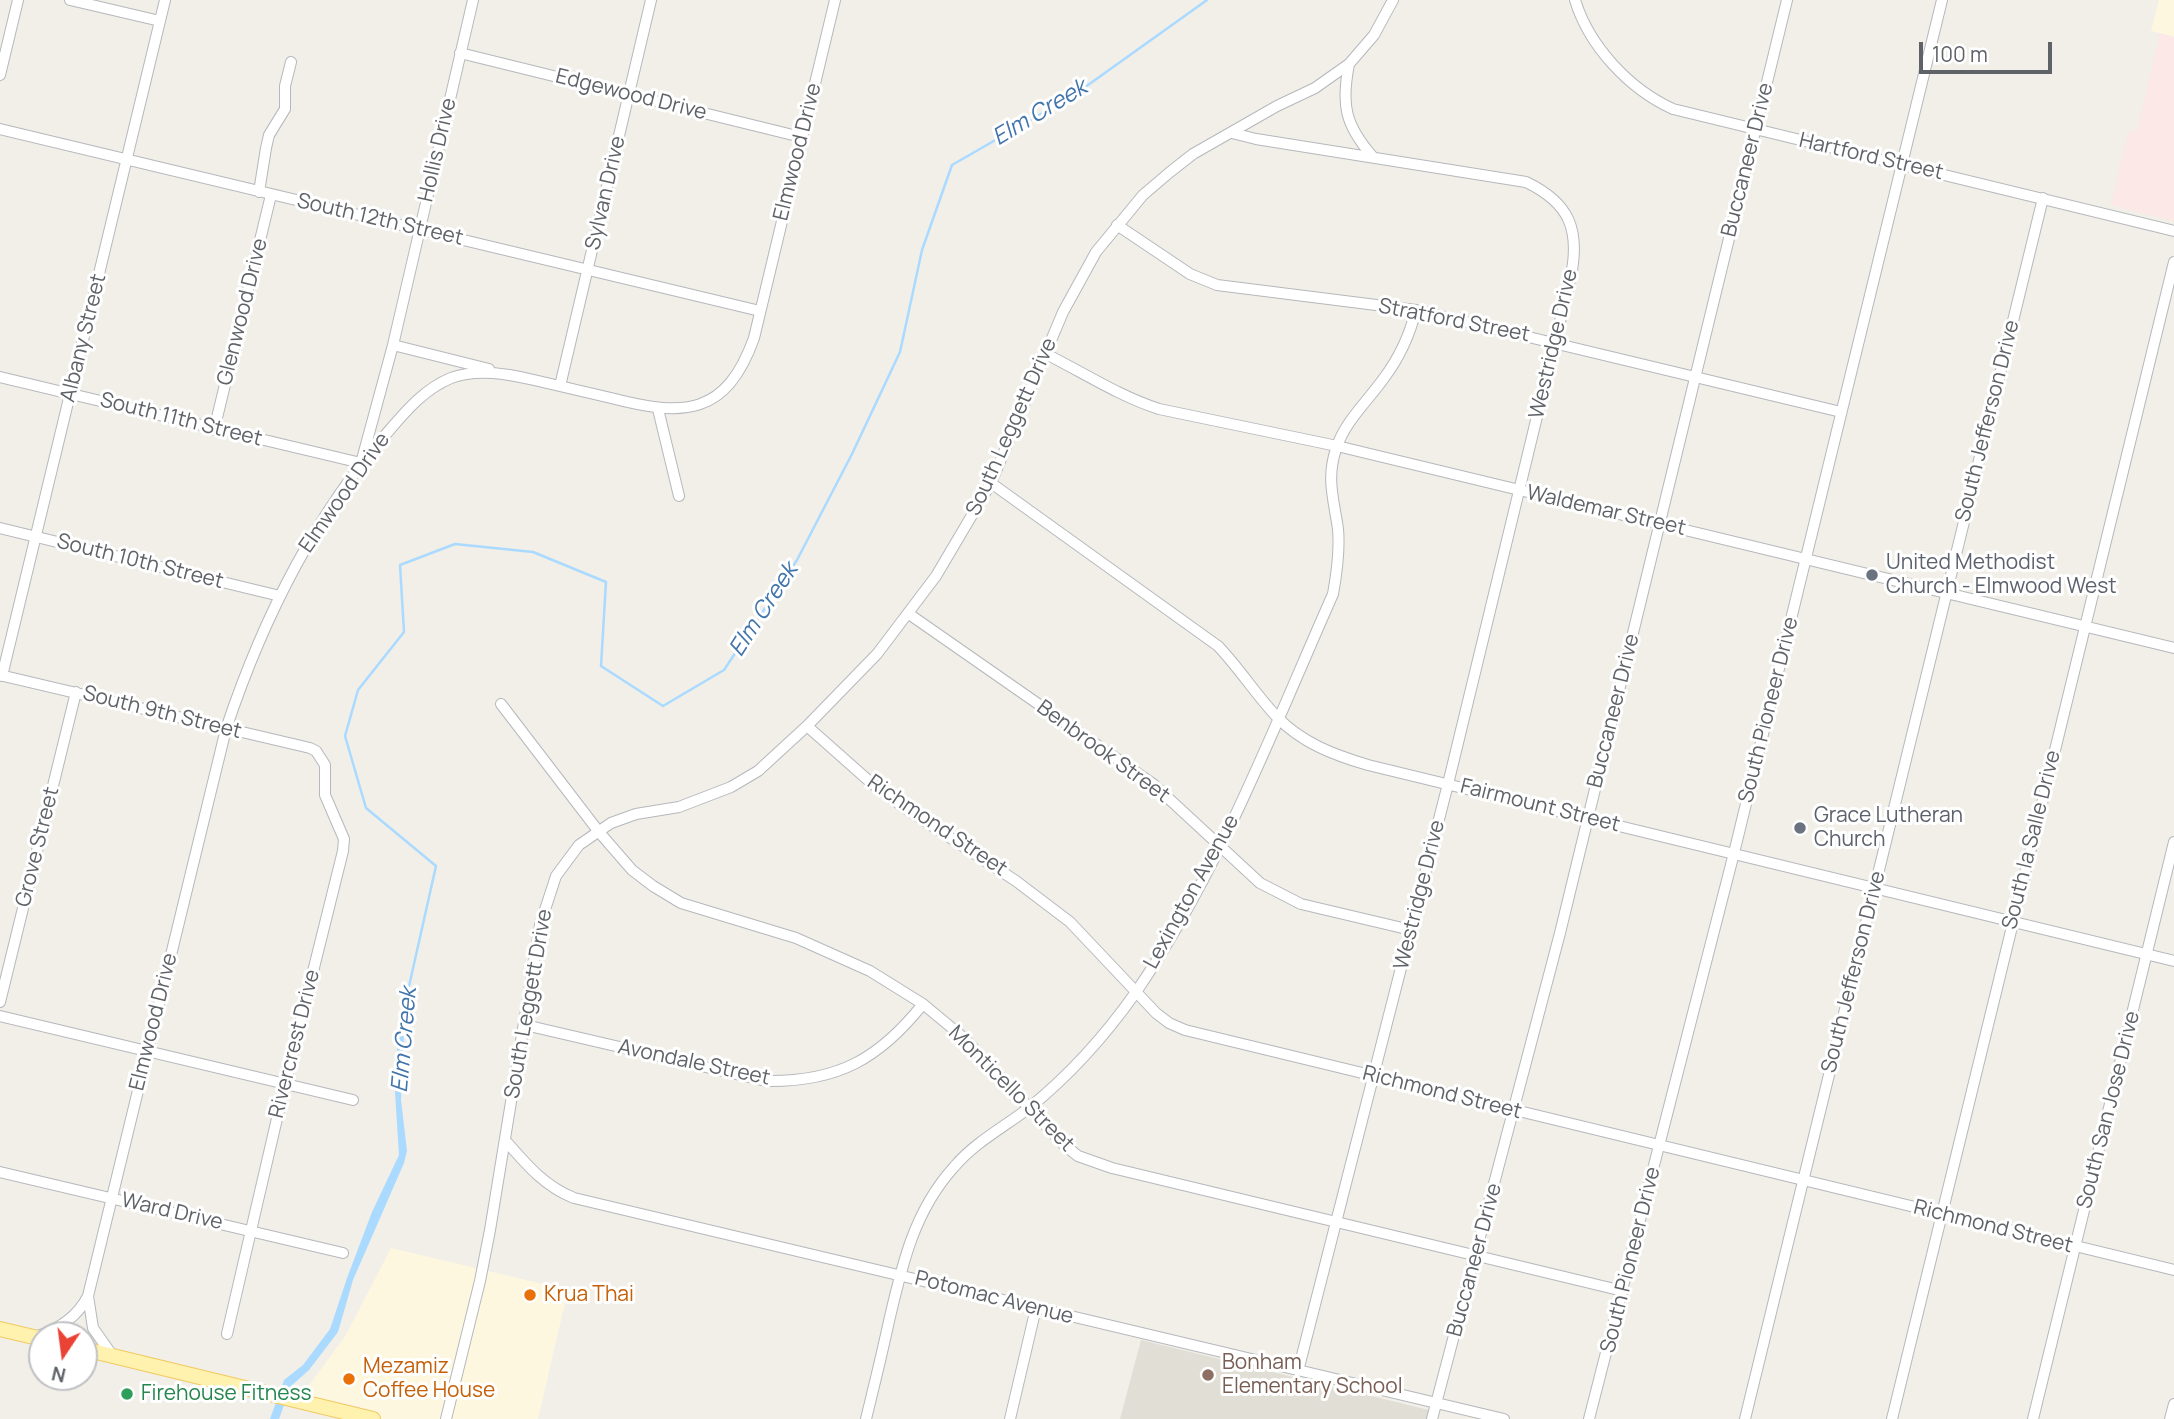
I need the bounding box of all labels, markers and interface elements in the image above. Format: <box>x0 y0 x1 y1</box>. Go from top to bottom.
scale bar <box>1922 28 2055 72</box>
text: 100 m <box>1932 40 1988 68</box>
street label: Edgewood Drive <box>553 64 709 126</box>
water label: Elm Creek <box>988 74 1092 152</box>
street label: Buccaneer Drive <box>1717 80 1779 240</box>
street label: Elmwood Drive <box>769 81 827 223</box>
street label: Hollis Drive <box>414 96 462 204</box>
street label: Hartford Street <box>1796 128 1946 186</box>
street label: Sylvan Drive <box>581 134 631 252</box>
street label: South 12th Street <box>294 189 466 251</box>
street label: Glenwood Drive <box>213 236 273 388</box>
street label: Westridge Drive <box>1525 267 1583 421</box>
street label: Albany Street <box>56 271 112 405</box>
street label: Stratford Street <box>1376 294 1532 348</box>
street label: South Jefferson Drive <box>1951 317 2025 525</box>
street label: South Leggett Drive <box>961 334 1063 520</box>
street label: South 11th Street <box>97 388 265 452</box>
street label: Elmwood Drive <box>294 428 396 558</box>
street label: Waldemar Street <box>1524 480 1688 542</box>
street label: South 10th Street <box>54 529 226 595</box>
place label: United Methodist Church - Elmwood West <box>1886 550 2117 600</box>
water label: Elm Creek <box>724 558 804 662</box>
marker: United Methodist Church - Elmwood West <box>1864 567 1880 583</box>
street label: South Pioneer Drive <box>1734 614 1804 806</box>
street label: Buccaneer Drive <box>1583 631 1645 791</box>
street label: South 9th Street <box>80 681 244 745</box>
street label: Benbrook Street <box>1032 695 1174 809</box>
street label: South la Salle Drive <box>1998 748 2066 932</box>
street label: Richmond Street <box>862 770 1012 882</box>
street label: Fairmount Street <box>1458 774 1622 838</box>
street label: Grove Street <box>11 784 65 910</box>
place label: Grace Lutheran Church <box>1814 803 1963 853</box>
street label: Lexington Avenue <box>1139 810 1245 974</box>
street label: Westridge Drive <box>1389 818 1451 972</box>
marker: Grace Lutheran Church <box>1792 820 1808 836</box>
street label: South Jefferson Drive <box>1817 868 1891 1076</box>
street label: South Leggett Drive <box>500 907 558 1101</box>
street label: Elmwood Drive <box>125 951 183 1093</box>
street label: Rivercrest Drive <box>264 967 326 1121</box>
water label: Elm Creek <box>387 986 423 1094</box>
street label: South San Jose Drive <box>2072 1009 2146 1211</box>
street label: Monticello Street <box>943 1021 1079 1157</box>
street label: Avondale Street <box>616 1035 772 1091</box>
street label: Richmond Street <box>1360 1061 1524 1125</box>
street label: South Pioneer Drive <box>1596 1164 1666 1356</box>
street label: Buccaneer Drive <box>1442 1181 1508 1339</box>
street label: Ward Drive <box>119 1188 225 1236</box>
street label: Richmond Street <box>1911 1195 2075 1259</box>
street label: Potomac Avenue <box>912 1266 1076 1330</box>
place label: Krua Thai <box>544 1282 634 1308</box>
marker: Krua Thai <box>522 1287 538 1303</box>
north arrow <box>28 1321 98 1391</box>
place label: Bonham Elementary School <box>1222 1350 1403 1400</box>
place label: Mezamiz Coffee House <box>363 1354 495 1404</box>
text: N <box>49 1360 68 1389</box>
marker: Bonham Elementary School <box>1200 1367 1216 1383</box>
marker: Mezamiz Coffee House <box>341 1371 357 1387</box>
place label: Firehouse Fitness <box>141 1381 312 1407</box>
marker: Firehouse Fitness <box>119 1386 135 1402</box>

